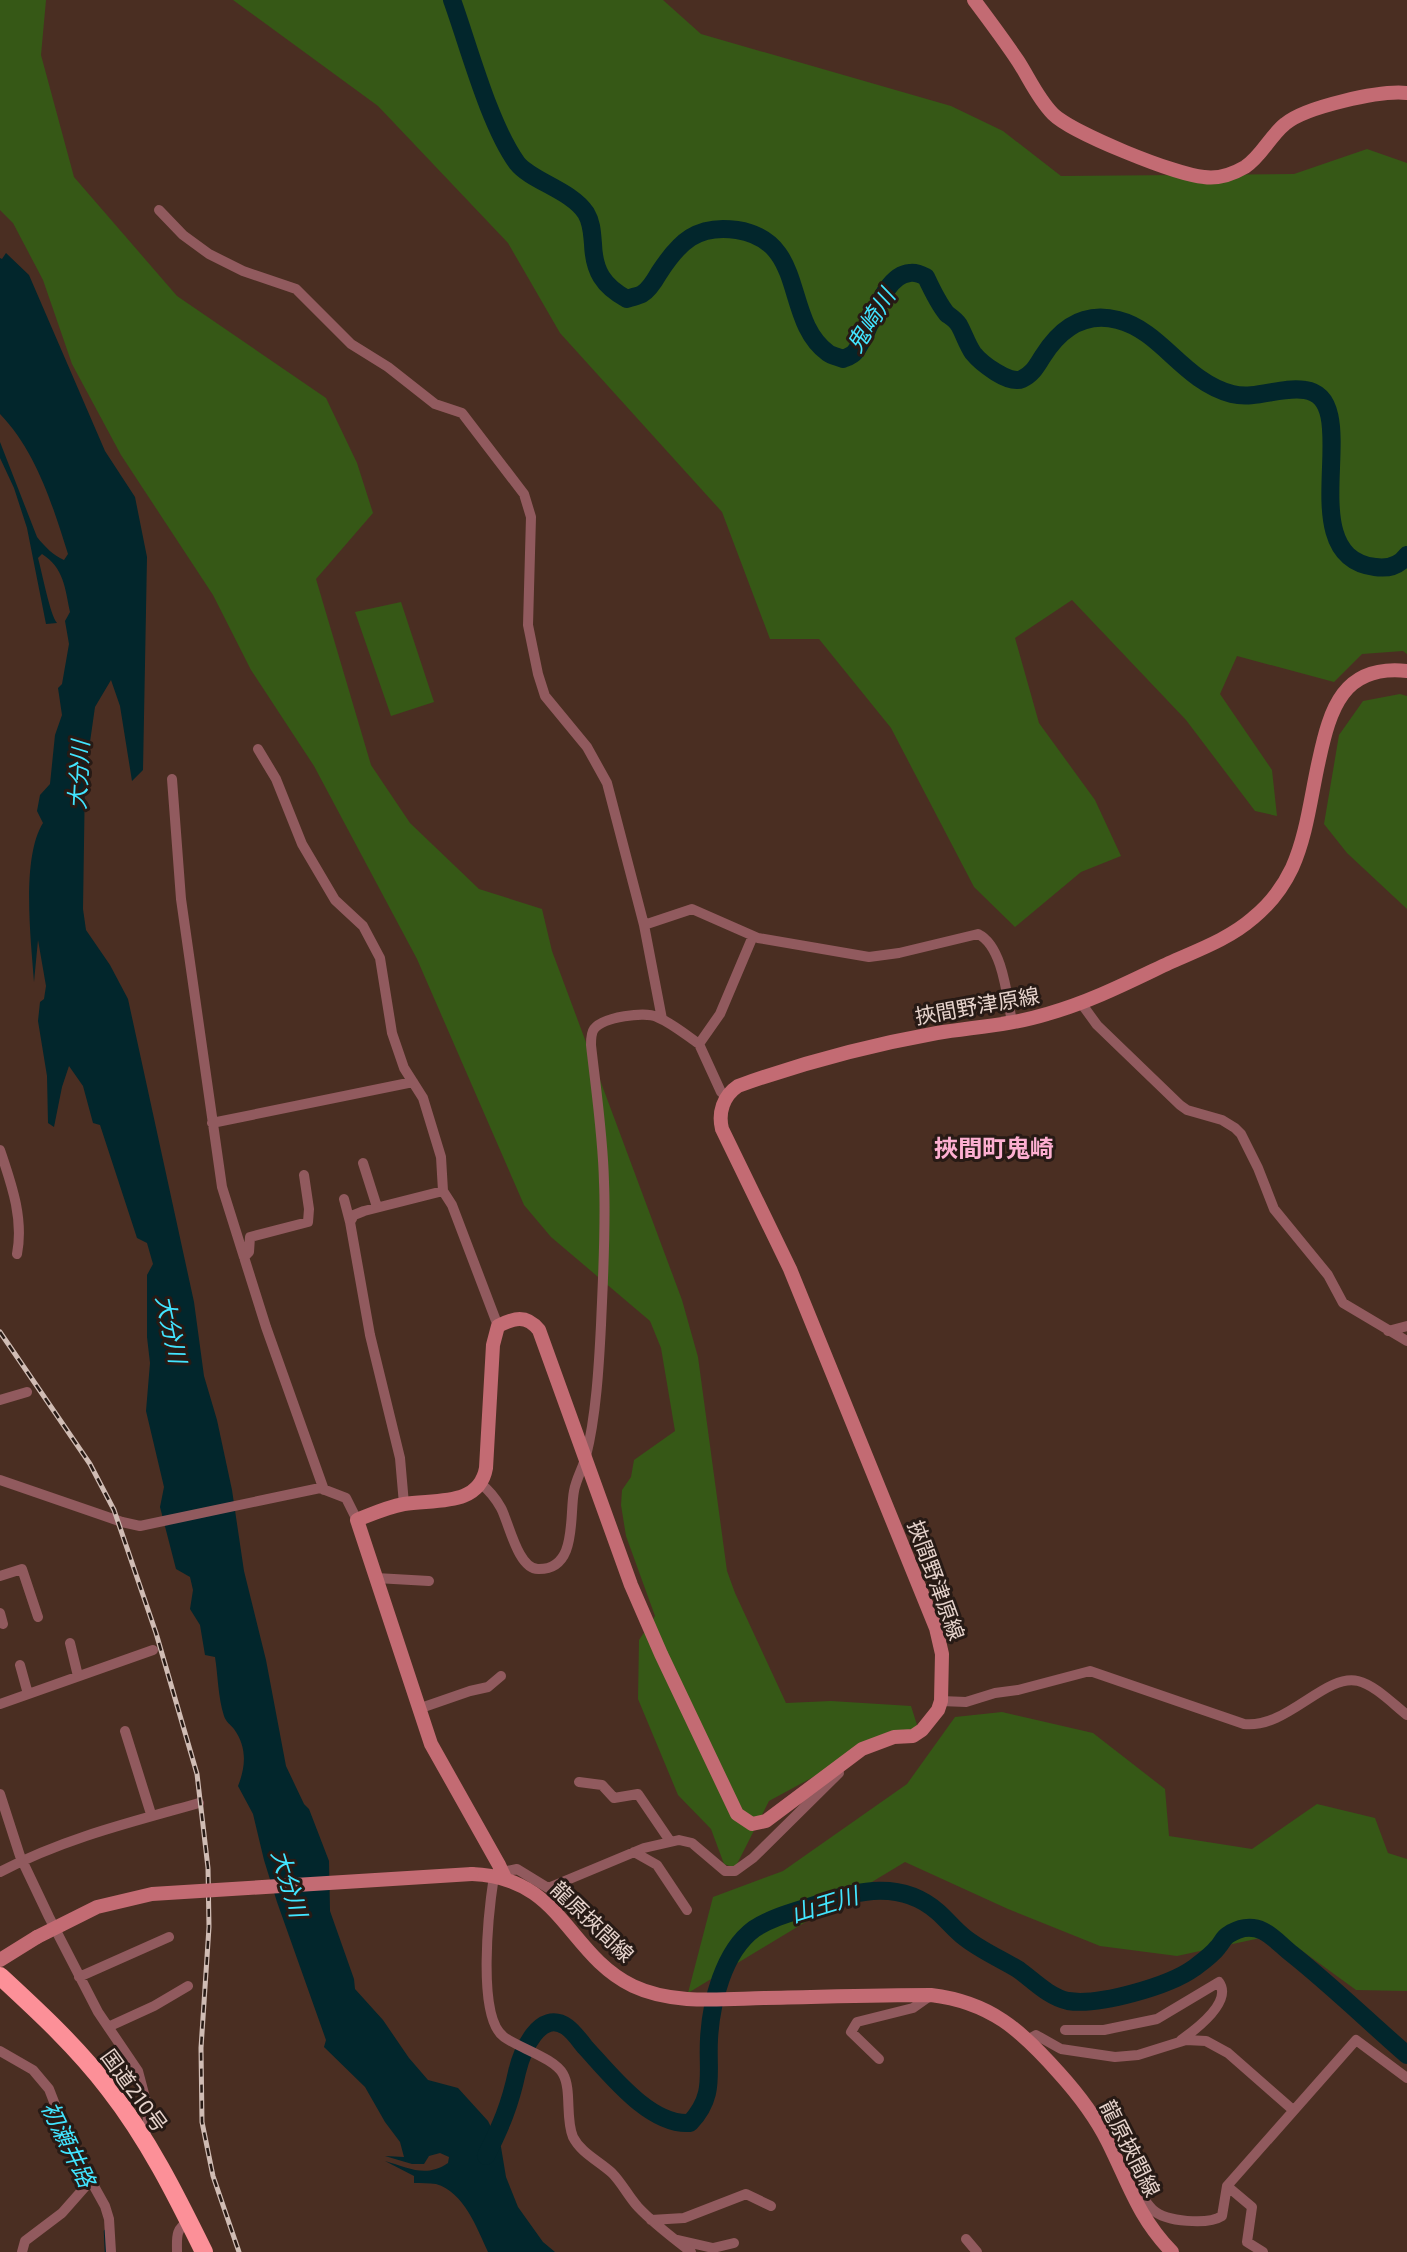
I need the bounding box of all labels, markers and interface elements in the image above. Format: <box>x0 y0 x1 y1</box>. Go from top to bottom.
water label: 鬼崎川 <box>840 281 902 357</box>
water label: 大分川 <box>62 737 94 810</box>
street label: 挾間野津原線 <box>913 982 1041 1028</box>
district label: 挾間町鬼崎 <box>934 1133 1054 1162</box>
water label: 大分川 <box>151 1292 193 1369</box>
street label: 挾間野津原線 <box>904 1517 970 1643</box>
water label: 大分川 <box>267 1846 314 1923</box>
street label: 龍原挾間線 <box>547 1876 639 1966</box>
water label: 山王川 <box>787 1880 864 1927</box>
street label: 国道210号 <box>97 2044 173 2136</box>
street label: 龍原挾間線 <box>1096 2096 1166 2200</box>
water label: 初瀬井路 <box>36 2097 103 2193</box>

